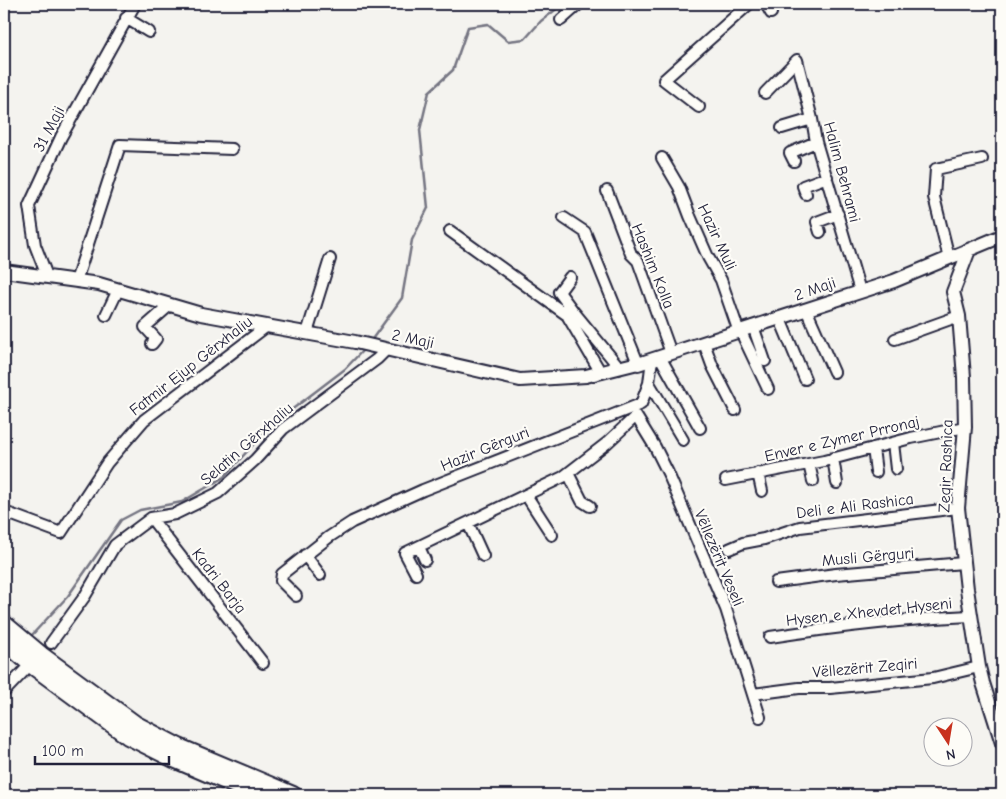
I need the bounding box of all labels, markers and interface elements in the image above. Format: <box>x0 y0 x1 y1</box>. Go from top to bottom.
street label: 31 Maji <box>30 103 68 155</box>
street label: Halim Behrami <box>820 120 864 224</box>
street label: Hazir Muli <box>694 201 740 273</box>
street label: Hashim Kolla <box>628 221 678 311</box>
street label: 2 Maji <box>792 274 838 304</box>
street label: Fatmir Ejup Gërxhaliu <box>126 313 256 419</box>
street label: 2 Maji <box>390 326 436 352</box>
street label: Selatin Gërxhaliu <box>197 399 297 489</box>
street label: Enver e Zymer Prronaj <box>763 412 921 466</box>
street label: Zeqir Rashica <box>935 419 957 513</box>
street label: Hazir Gërguri <box>438 423 532 475</box>
street label: Deli e Ali Rashica <box>795 490 915 522</box>
street label: Vëllezërit Veseli <box>691 507 747 609</box>
street label: Musli Gërguri <box>821 544 915 570</box>
street label: Kadri Barja <box>188 545 250 617</box>
street label: Hysen e Xhevdet Hyseni <box>785 594 953 630</box>
street label: Vëllezërit Zeqiri <box>812 654 918 682</box>
north arrow <box>924 716 974 766</box>
scale bar <box>35 734 169 766</box>
text: 100 m <box>42 742 84 760</box>
text: N <box>944 745 957 763</box>

